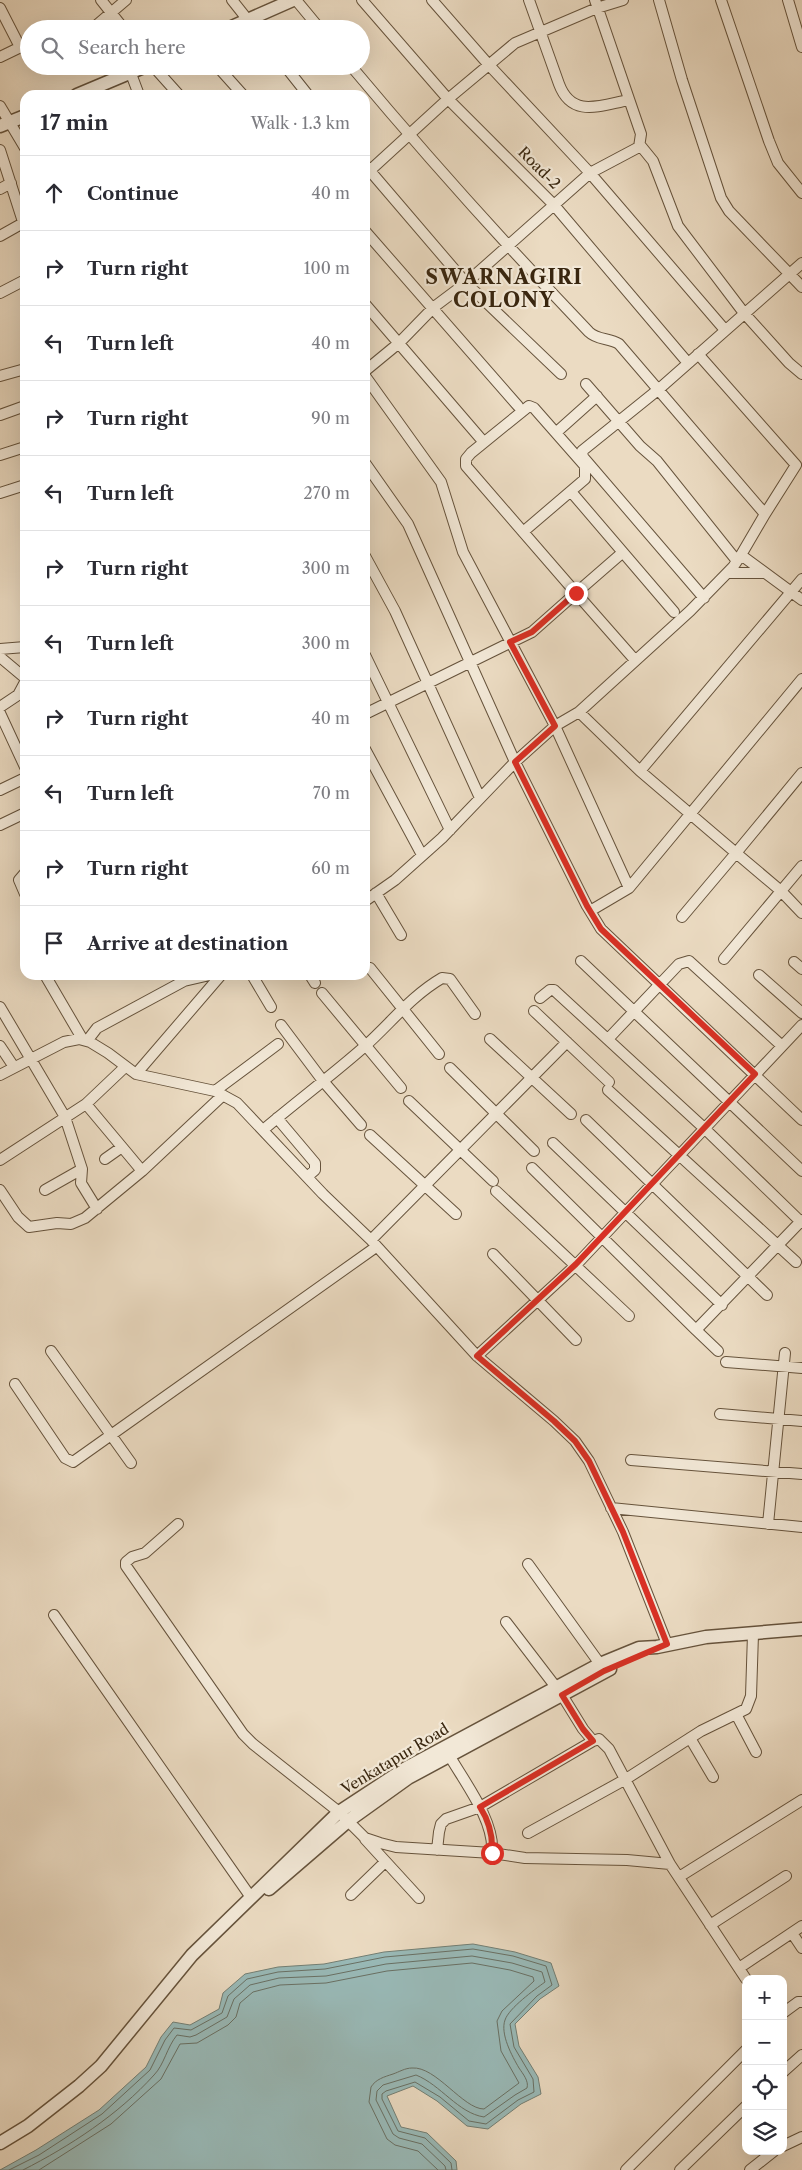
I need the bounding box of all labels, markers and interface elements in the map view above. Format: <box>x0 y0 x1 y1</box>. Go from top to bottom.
search box <box>20 20 370 75</box>
icon: search <box>38 34 66 62</box>
text: Search here <box>78 36 186 59</box>
text: 17 min <box>40 110 108 135</box>
text: Walk · 1.3 km <box>251 113 350 133</box>
street label: Road-2 <box>514 142 565 193</box>
icon: ahead <box>40 179 68 207</box>
text: Continue <box>87 182 179 205</box>
text: 40 m <box>311 183 350 203</box>
icon: right <box>40 254 68 282</box>
text: Turn right <box>87 257 188 280</box>
text: 100 m <box>304 258 350 278</box>
district label: SWARNAGIRI COLONY <box>425 265 583 312</box>
icon: left <box>40 329 68 357</box>
text: Turn left <box>87 332 174 355</box>
text: 40 m <box>311 333 350 353</box>
icon: right <box>40 404 68 432</box>
text: Turn right <box>87 407 188 430</box>
text: 90 m <box>311 408 350 428</box>
icon: left <box>40 479 68 507</box>
text: Turn left <box>87 482 174 505</box>
text: 270 m <box>304 483 350 503</box>
icon: right <box>40 554 68 582</box>
text: Turn right <box>87 557 188 580</box>
text: 300 m <box>302 558 350 578</box>
route end <box>565 582 588 605</box>
icon: left <box>40 629 68 657</box>
text: Turn left <box>87 632 174 655</box>
text: 300 m <box>302 633 350 653</box>
icon: right <box>40 704 68 732</box>
text: Turn right <box>87 707 188 730</box>
text: 40 m <box>311 708 350 728</box>
icon: left <box>40 779 68 807</box>
text: Turn left <box>87 782 174 805</box>
text: 70 m <box>313 783 350 803</box>
icon: right <box>40 854 68 882</box>
text: Turn right <box>87 857 188 880</box>
text: 60 m <box>311 858 350 878</box>
icon: arrive <box>40 929 68 957</box>
text: Arrive at destination <box>87 932 288 955</box>
street label: Venkatapur Road <box>337 1719 452 1799</box>
route start <box>481 1842 504 1865</box>
map controls <box>742 1975 787 2155</box>
button: + <box>742 1975 787 2020</box>
button: − <box>742 2020 787 2065</box>
button: locate <box>742 2065 787 2110</box>
button: layers <box>742 2110 787 2155</box>

